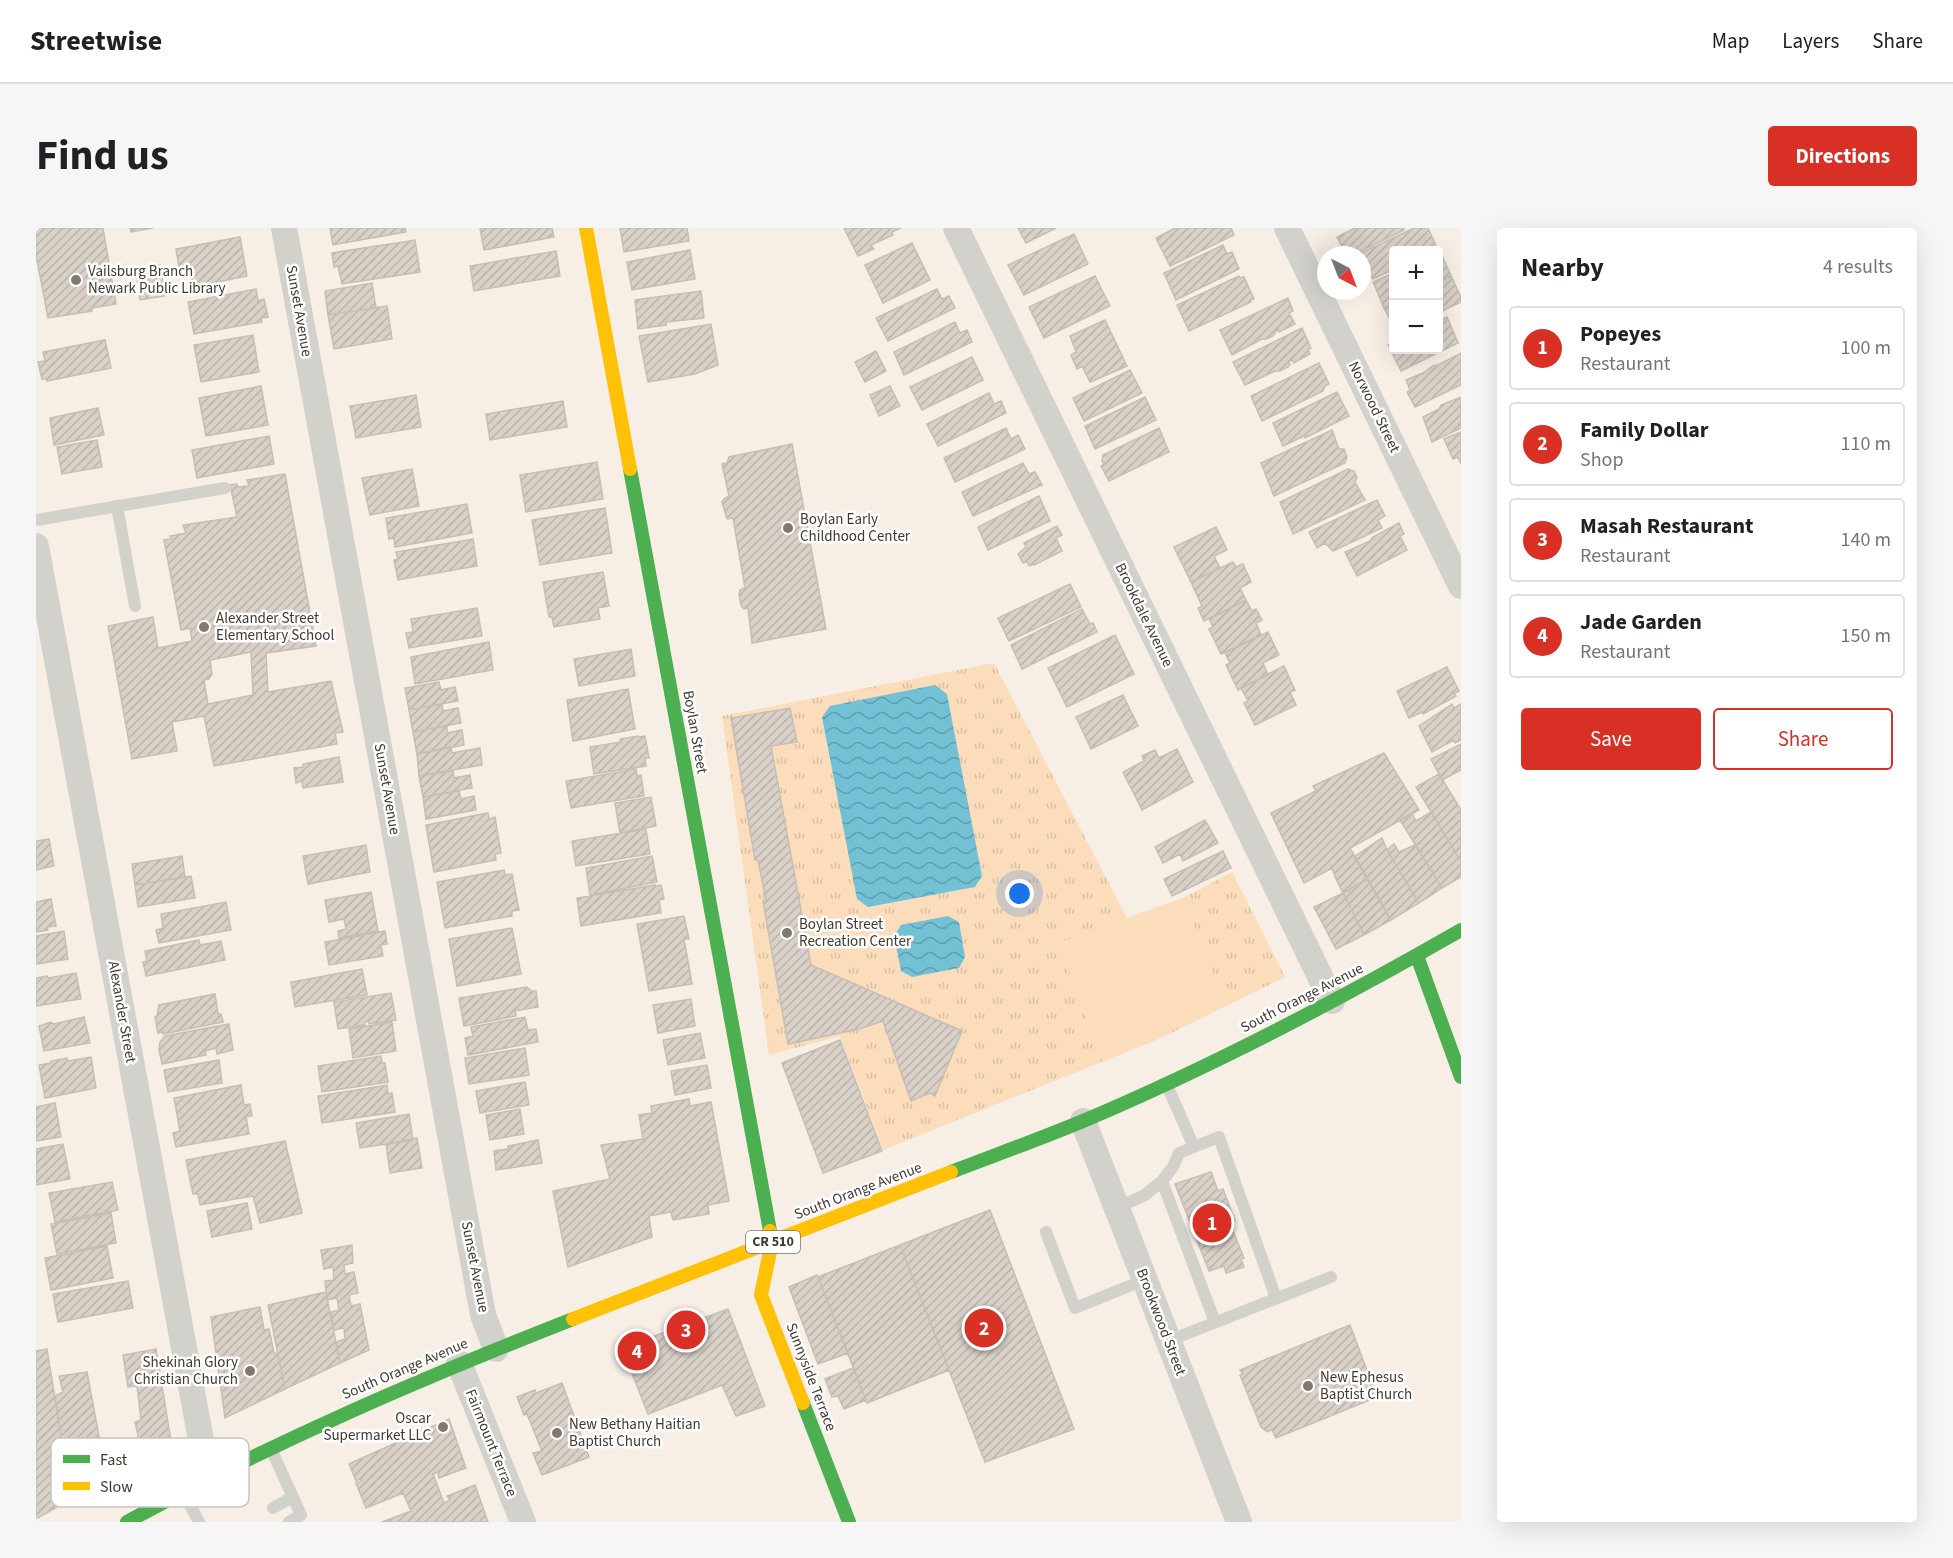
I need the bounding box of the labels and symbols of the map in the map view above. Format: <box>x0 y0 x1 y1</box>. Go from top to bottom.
north arrow <box>1317 246 1371 300</box>
place label: Vailsburg Branch Newark Public Library <box>88 261 226 299</box>
street label: Sunset Avenue <box>281 264 317 358</box>
marker: Vailsburg Branch Newark Public Library <box>69 273 83 287</box>
street label: Norwood Street <box>1343 358 1405 456</box>
place label: Boylan Early Childhood Center <box>800 509 911 547</box>
marker: Boylan Early Childhood Center <box>781 521 795 535</box>
street label: Brookdale Avenue <box>1110 559 1178 671</box>
place label: Alexander Street Elementary School <box>216 608 334 646</box>
marker: Alexander Street Elementary School <box>197 620 211 634</box>
street label: Boylan Street <box>677 689 713 775</box>
street label: Sunset Avenue <box>369 742 405 836</box>
your location <box>1005 879 1034 908</box>
place label: Boylan Street Recreation Center <box>799 914 912 952</box>
marker: Boylan Street Recreation Center <box>780 926 794 940</box>
street label: South Orange Avenue <box>1237 958 1367 1038</box>
street label: Alexander Street <box>103 959 141 1065</box>
street label: South Orange Avenue <box>791 1157 925 1225</box>
pin: 1 <box>1192 1200 1232 1246</box>
street label: Sunset Avenue <box>456 1220 494 1314</box>
road number: CR 510 <box>746 1231 800 1253</box>
street label: Brookwood Street <box>1131 1265 1191 1379</box>
pin: 2 <box>964 1306 1004 1350</box>
pin: 3 <box>666 1308 706 1352</box>
street label: Sunnyside Terrace <box>781 1320 841 1434</box>
pin: 4 <box>618 1328 656 1374</box>
street label: South Orange Avenue <box>339 1333 471 1405</box>
place label: Shekinah Glory Christian Church <box>134 1352 238 1390</box>
marker: Shekinah Glory Christian Church <box>243 1364 257 1378</box>
place label: New Ephesus Baptist Church <box>1320 1367 1412 1405</box>
marker: New Ephesus Baptist Church <box>1301 1379 1315 1393</box>
street label: Fairmount Terrace <box>460 1386 522 1500</box>
place label: Oscar Supermarket LLC <box>323 1408 432 1446</box>
place label: New Bethany Haitian Baptist Church <box>569 1414 701 1452</box>
marker: Oscar Supermarket LLC <box>436 1420 450 1434</box>
marker: New Bethany Haitian Baptist Church <box>550 1426 564 1440</box>
legend <box>51 1438 249 1507</box>
text: Fast <box>100 1449 128 1471</box>
text: Slow <box>100 1476 133 1498</box>

